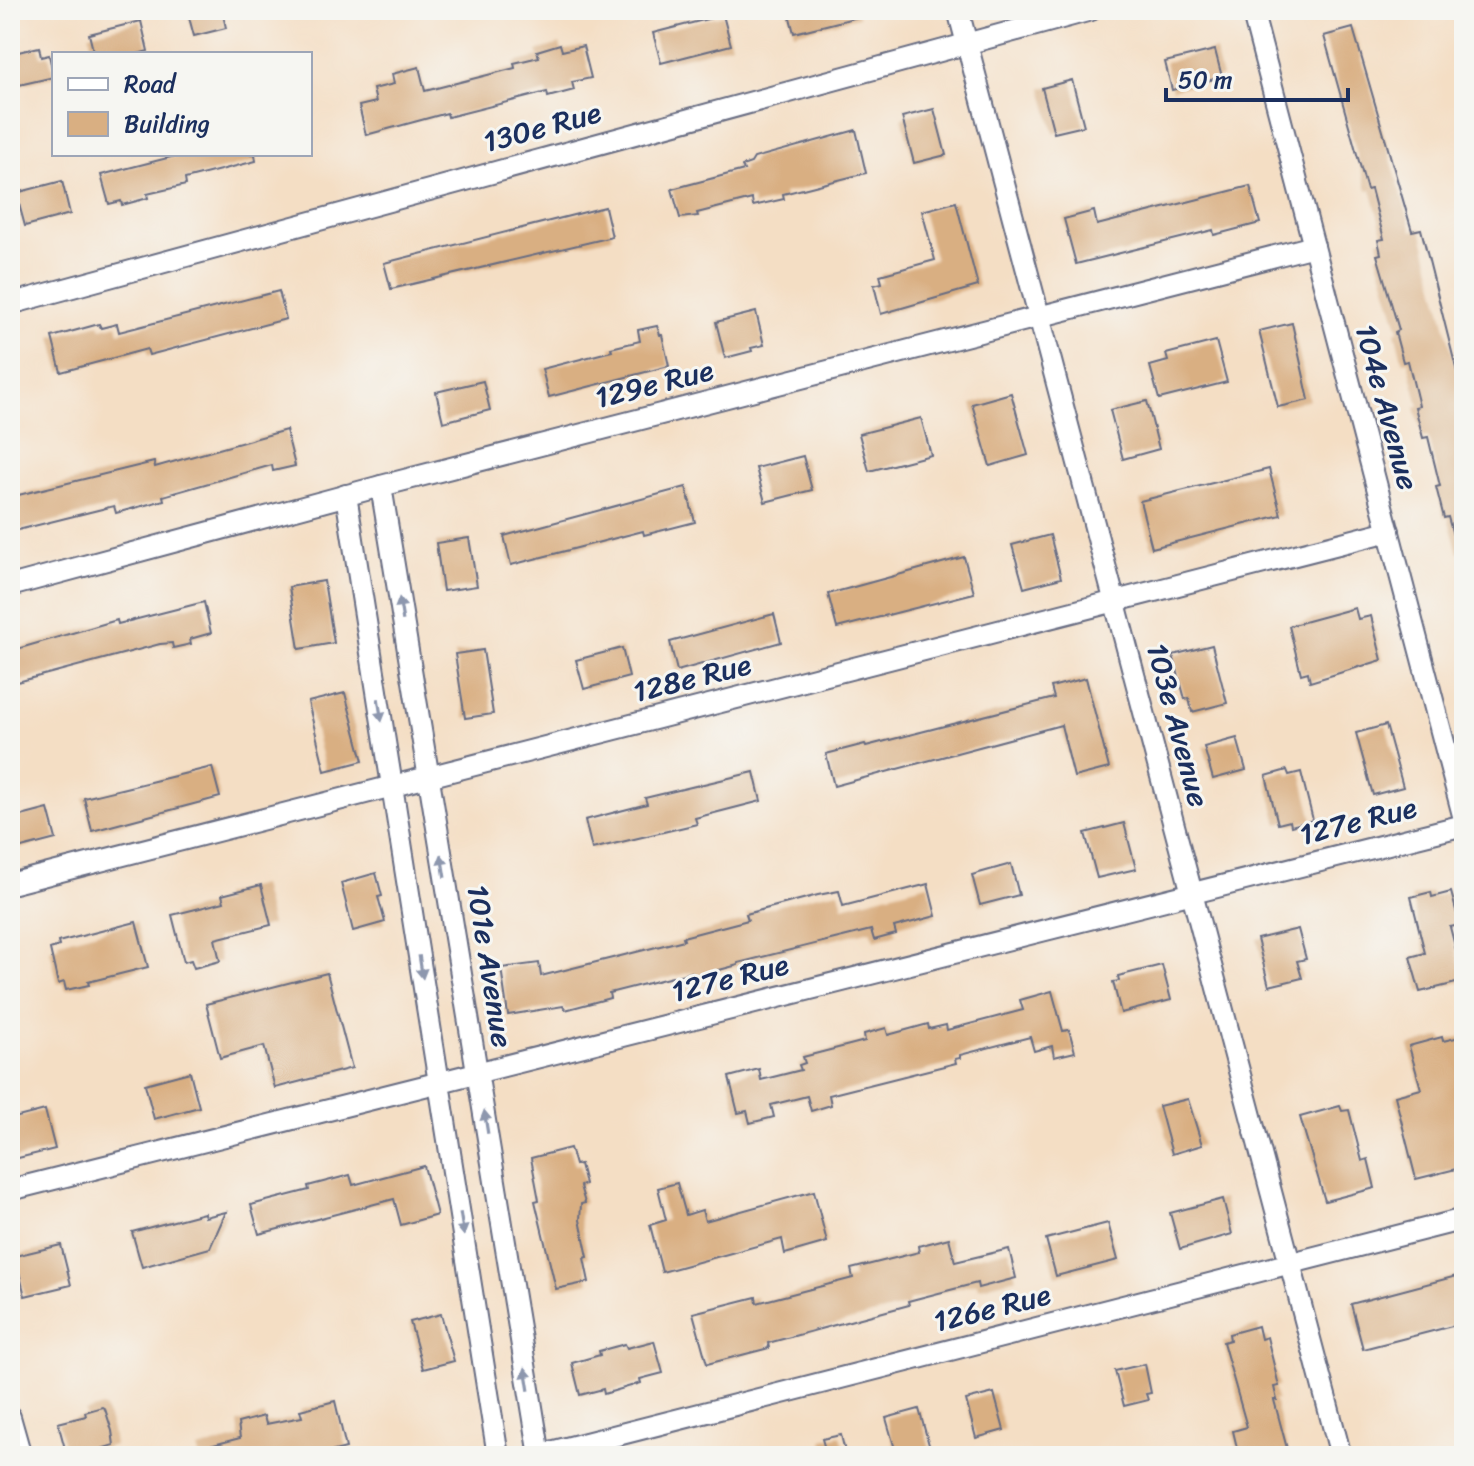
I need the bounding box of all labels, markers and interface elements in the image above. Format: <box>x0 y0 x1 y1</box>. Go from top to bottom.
legend <box>52 52 312 156</box>
scale bar <box>1166 52 1348 102</box>
text: 50 m <box>1178 59 1233 101</box>
text: Road <box>124 63 178 105</box>
street label: 130e Rue <box>477 85 607 169</box>
text: Building <box>124 103 210 145</box>
street label: 104e Avenue <box>1339 318 1435 496</box>
street label: 129e Rue <box>589 343 719 425</box>
one-way arrow <box>394 596 407 621</box>
street label: 128e Rue <box>627 637 757 719</box>
street label: 103e Avenue <box>1130 637 1226 813</box>
one-way arrow <box>374 698 387 723</box>
street label: 127e Rue <box>1294 780 1422 862</box>
one-way arrow <box>437 853 449 878</box>
street label: 101e Avenue <box>450 880 530 1052</box>
street label: 127e Rue <box>666 937 794 1019</box>
one-way arrow <box>415 955 428 980</box>
one-way arrow <box>479 1110 492 1135</box>
one-way arrow <box>456 1212 468 1237</box>
street label: 126e Rue <box>928 1267 1056 1349</box>
one-way arrow <box>521 1366 533 1391</box>

